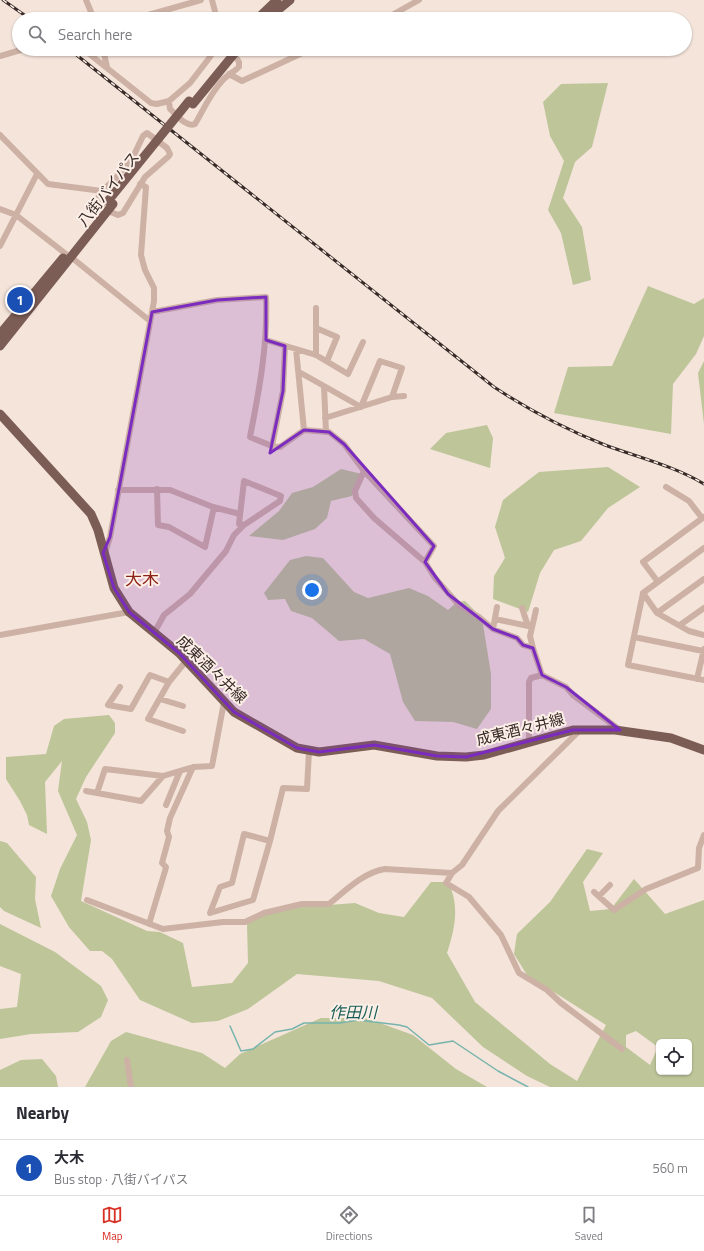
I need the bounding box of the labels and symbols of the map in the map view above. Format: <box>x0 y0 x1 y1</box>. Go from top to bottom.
street label: 八街バイパス <box>71 147 145 231</box>
pin: 1 <box>7 285 33 315</box>
district label: 大木 <box>125 566 159 592</box>
your location <box>302 580 322 600</box>
street label: 成東酒々井線 <box>172 629 252 709</box>
street label: 成東酒々井線 <box>474 707 566 751</box>
water label: 作田川 <box>329 1000 379 1024</box>

